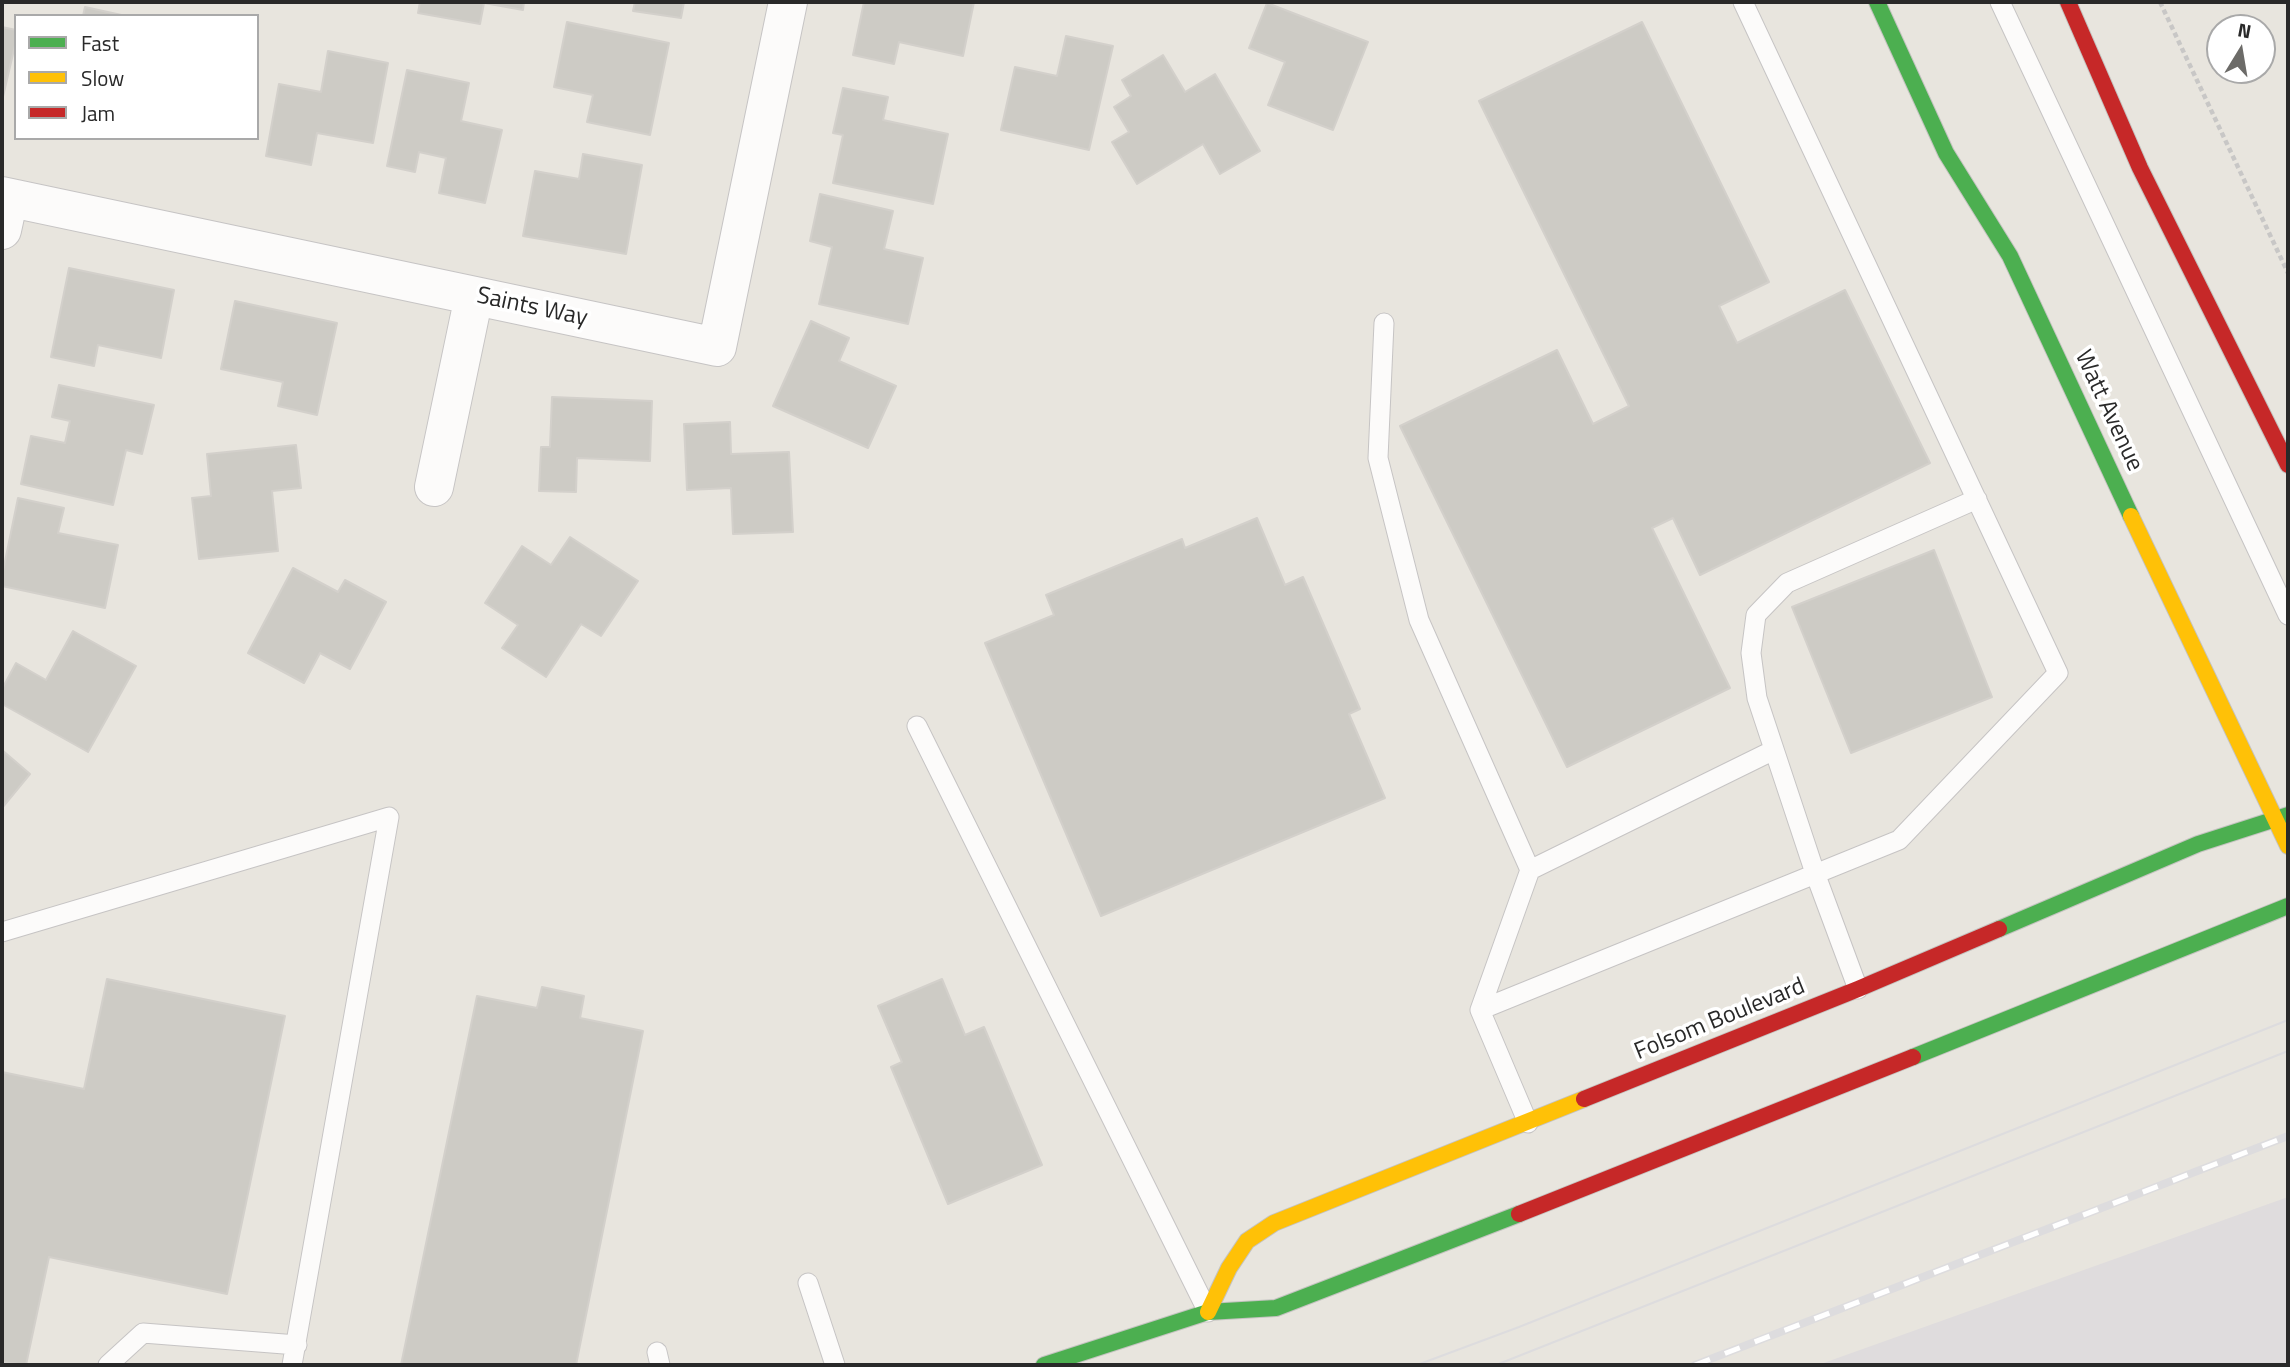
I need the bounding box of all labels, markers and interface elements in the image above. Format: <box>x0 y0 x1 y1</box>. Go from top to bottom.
legend <box>14 14 259 140</box>
north arrow <box>2206 14 2276 84</box>
text: N <box>2235 14 2254 45</box>
text: Fast <box>81 27 119 59</box>
text: Slow <box>81 62 124 94</box>
text: Jam <box>81 97 115 129</box>
street label: Saints Way <box>474 282 590 334</box>
street label: Watt Avenue <box>2067 346 2149 476</box>
street label: Folsom Boulevard <box>1631 973 1809 1067</box>

